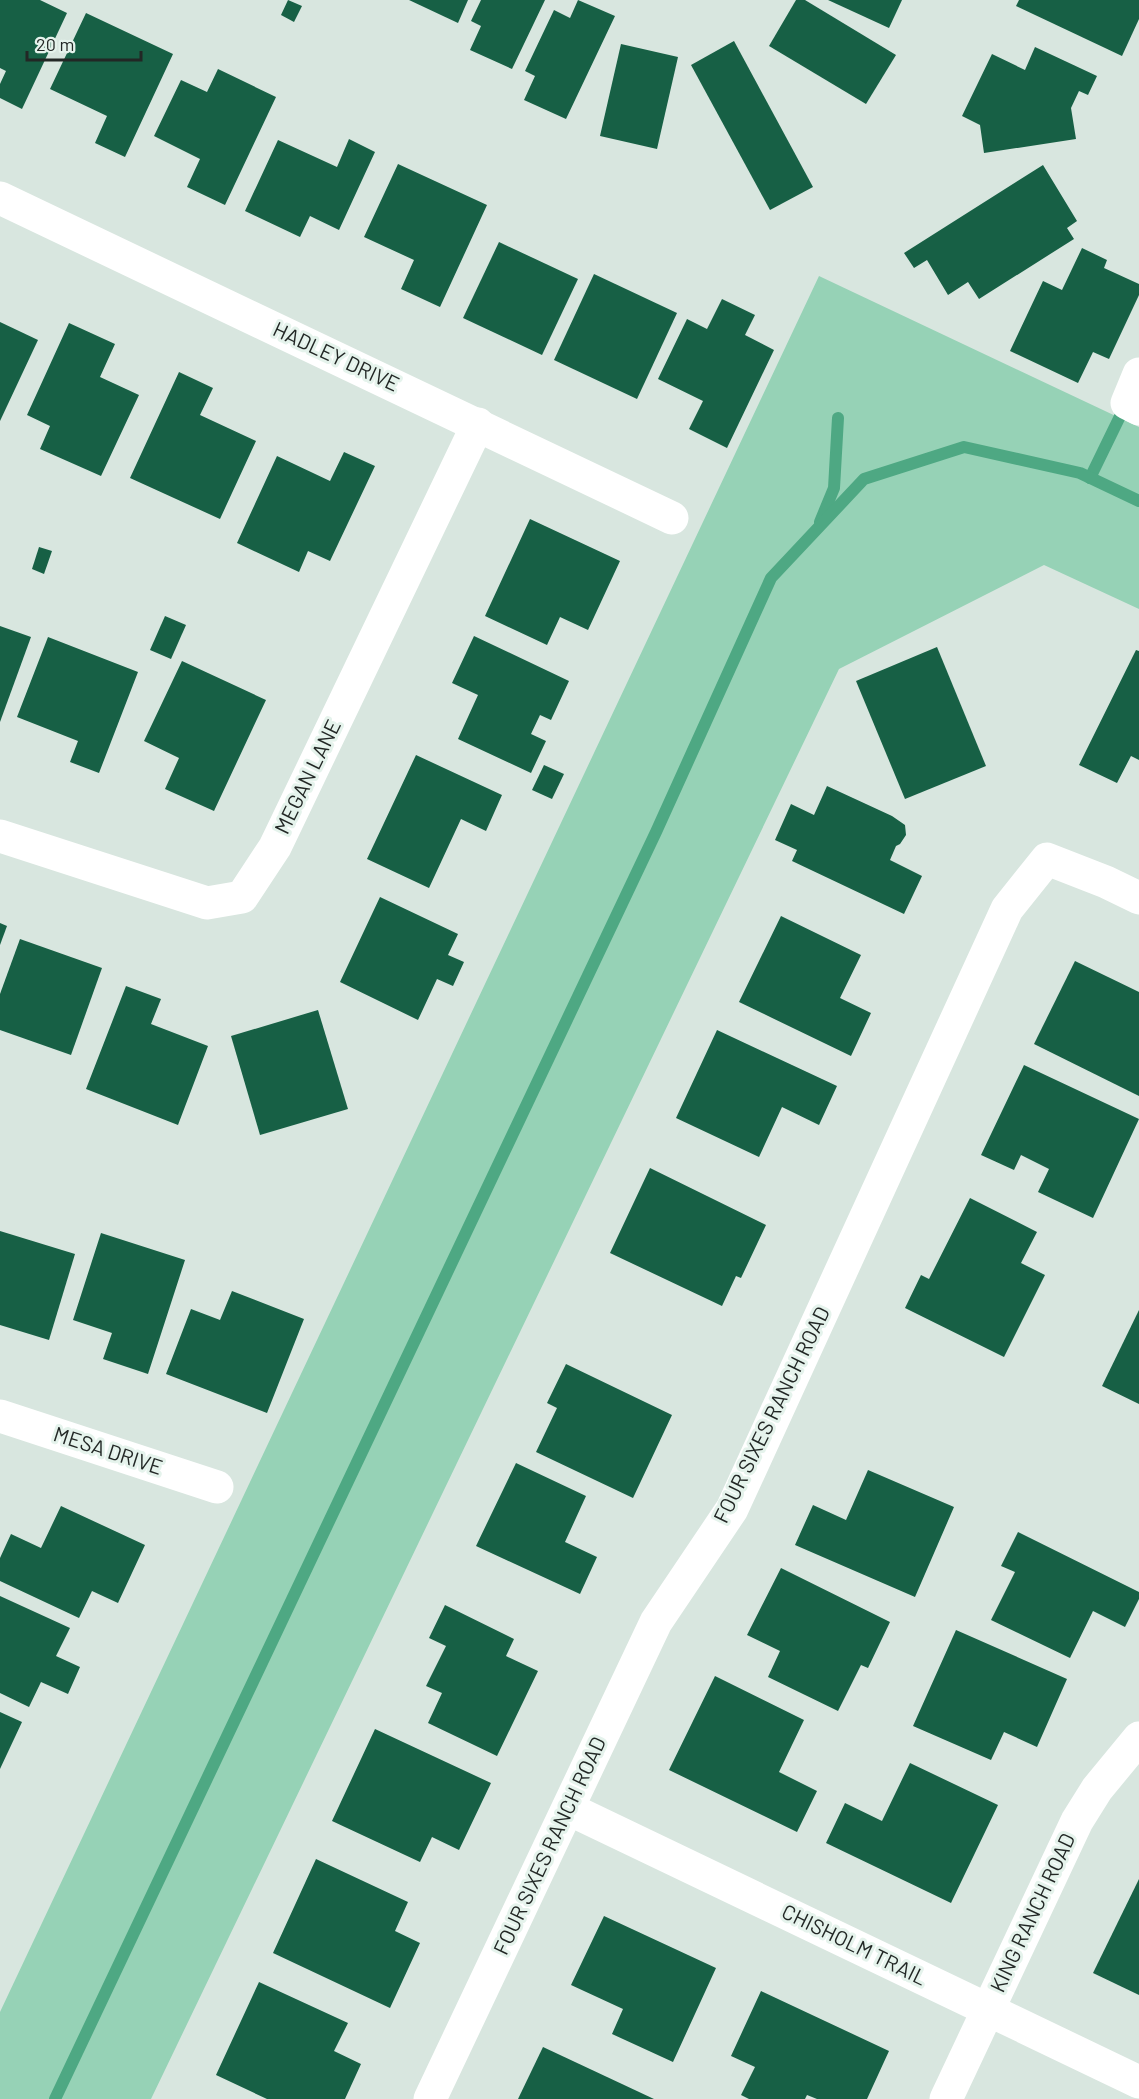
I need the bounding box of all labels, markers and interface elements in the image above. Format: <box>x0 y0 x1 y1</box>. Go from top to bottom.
scale bar <box>27 24 141 62</box>
text: 20 m <box>36 33 74 55</box>
street label: HADLEY DRIVE <box>270 315 404 396</box>
street label: MEGAN LANE <box>268 715 345 837</box>
street label: FOUR SIXES RANCH ROAD <box>707 1302 834 1527</box>
street label: MESA DRIVE <box>51 1420 166 1479</box>
street label: FOUR SIXES RANCH ROAD <box>487 1732 610 1958</box>
street label: KING RANCH ROAD <box>984 1829 1079 1996</box>
street label: CHISHOLM TRAIL <box>778 1898 931 1990</box>

